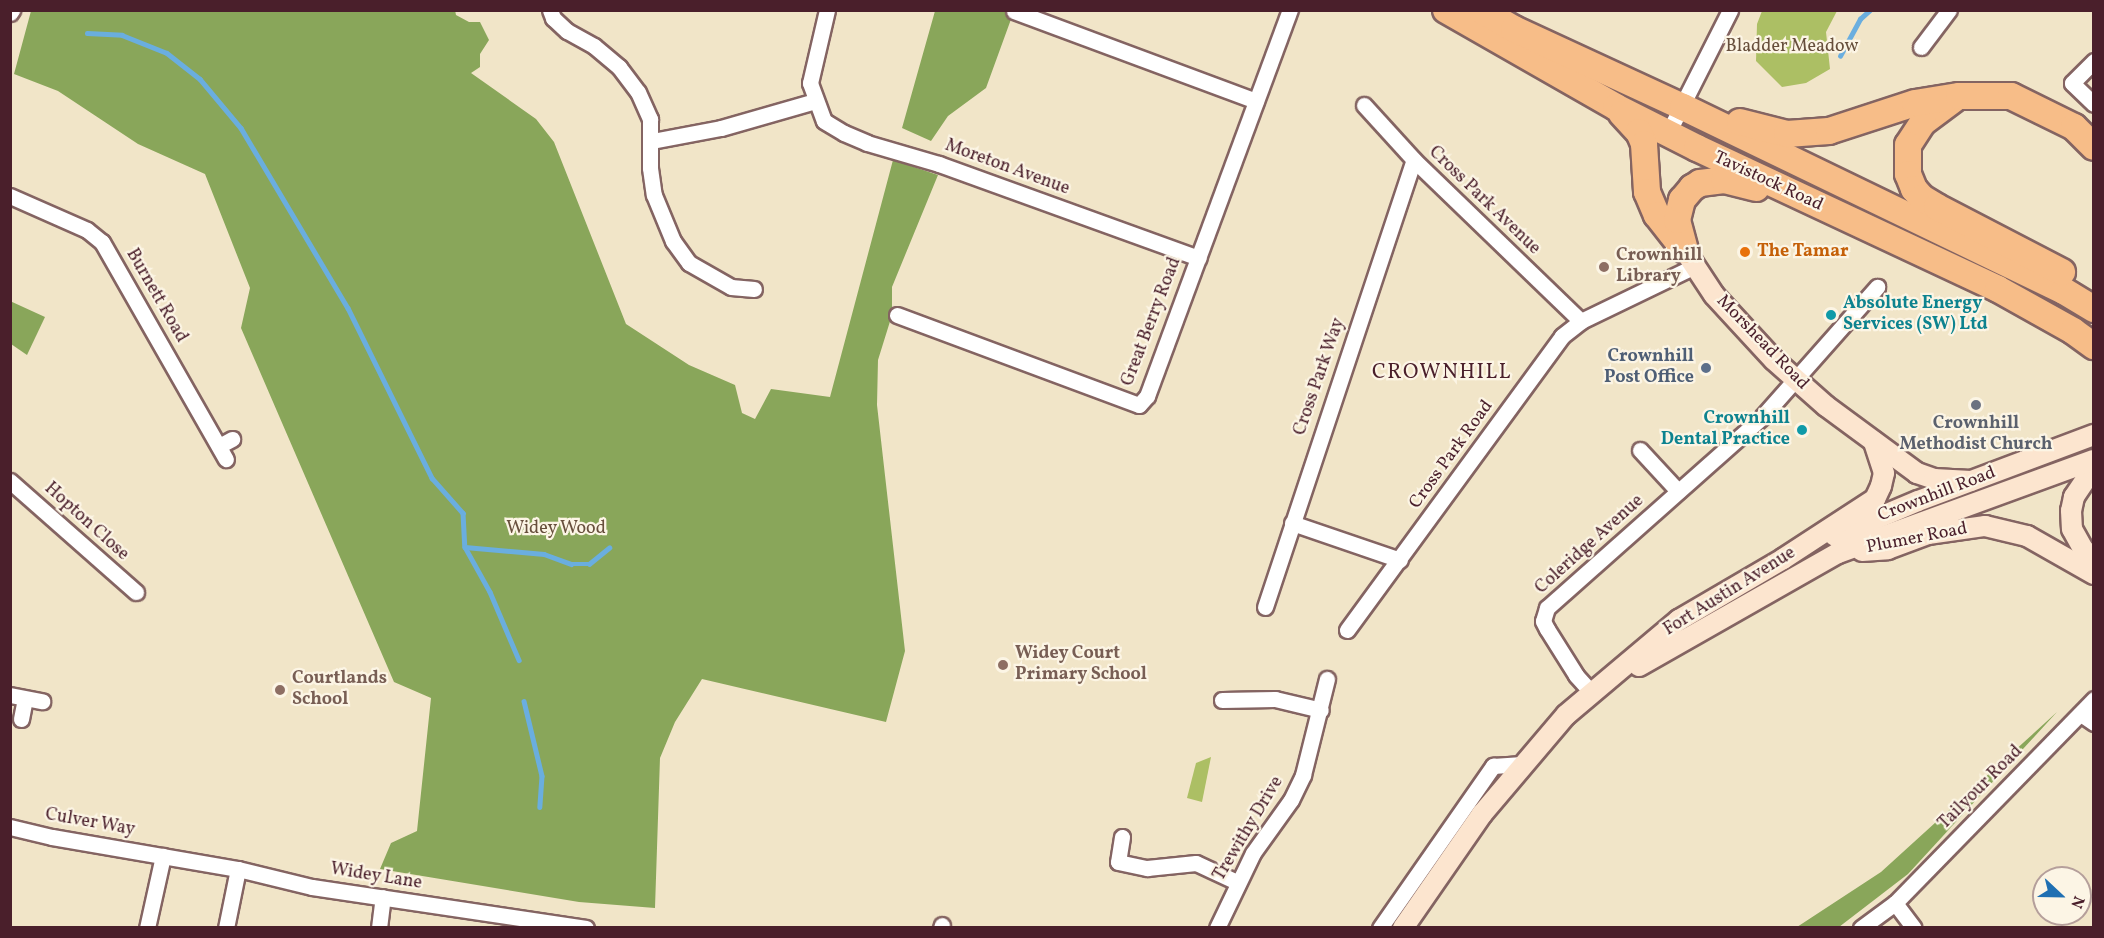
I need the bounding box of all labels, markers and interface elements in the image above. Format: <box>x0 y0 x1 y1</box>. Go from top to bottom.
park label: Bladder Meadow <box>1726 36 1858 58</box>
street label: Moreton Avenue <box>942 135 1072 201</box>
street label: Cross Park Avenue <box>1424 142 1544 260</box>
street label: Tavistock Road <box>1710 147 1826 217</box>
place label: The Tamar <box>1757 241 1849 263</box>
street label: Burnett Road <box>120 245 192 347</box>
marker: The Tamar <box>1738 245 1752 259</box>
place label: Crownhill Library <box>1616 246 1702 288</box>
street label: Great Berry Road <box>1117 254 1187 390</box>
marker: Crownhill Library <box>1597 260 1611 274</box>
street label: Morshead Road <box>1711 291 1813 395</box>
place label: Absolute Energy Services (SW) Ltd <box>1843 294 1988 336</box>
marker: Absolute Energy Services (SW) Ltd <box>1824 308 1838 322</box>
street label: Cross Park Way <box>1290 315 1350 439</box>
place label: Crownhill Post Office <box>1604 347 1694 389</box>
district label: CROWNHILL <box>1372 360 1512 386</box>
marker: Crownhill Post Office <box>1699 361 1713 375</box>
street label: Cross Park Road <box>1405 397 1499 513</box>
marker: Crownhill Methodist Church <box>1969 398 1983 412</box>
place label: Crownhill Dental Practice <box>1661 409 1790 452</box>
place label: Crownhill Methodist Church <box>1899 414 2053 456</box>
marker: Crownhill Dental Practice <box>1795 423 1809 437</box>
street label: Crownhill Road <box>1875 463 1999 527</box>
street label: Hopton Close <box>39 478 133 566</box>
street label: Coleridge Avenue <box>1531 491 1649 599</box>
park label: Widey Wood <box>506 518 606 540</box>
street label: Plumer Road <box>1865 519 1969 559</box>
street label: Fort Austin Avenue <box>1660 543 1800 641</box>
place label: Widey Court Primary School <box>1015 644 1147 686</box>
marker: Widey Court Primary School <box>996 658 1010 672</box>
place label: Courtlands School <box>292 669 387 712</box>
marker: Courtlands School <box>273 683 287 697</box>
street label: Tailyour Road <box>1934 741 2028 835</box>
street label: Trewithy Drive <box>1209 773 1289 885</box>
street label: Culver Way <box>43 804 137 842</box>
street label: Widey Lane <box>328 859 424 895</box>
north arrow <box>2032 866 2092 926</box>
text: N <box>2064 892 2089 912</box>

